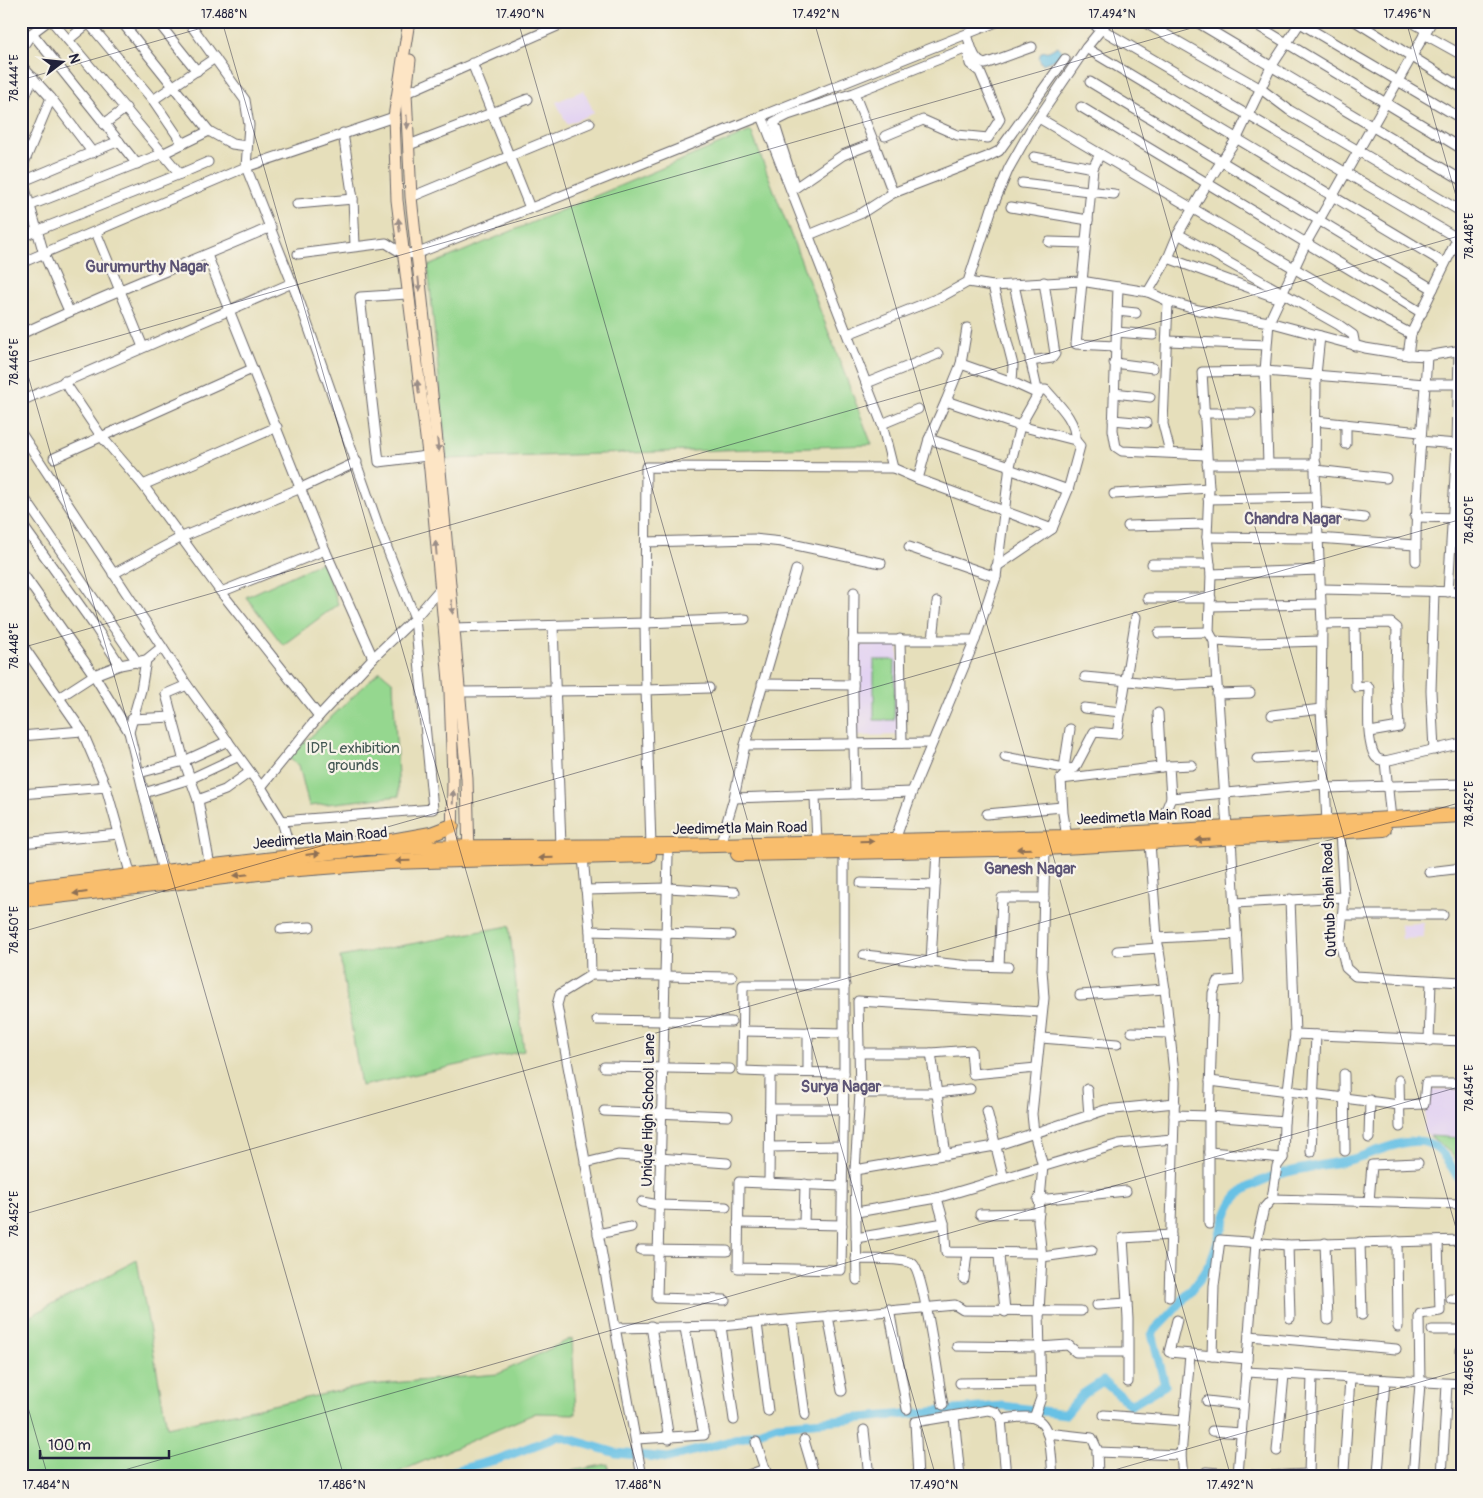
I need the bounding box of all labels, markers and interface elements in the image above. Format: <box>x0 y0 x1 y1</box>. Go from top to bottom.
text: 17.488°N <box>201 7 247 22</box>
text: 17.490°N <box>496 7 544 22</box>
text: 17.492°N <box>793 7 839 22</box>
text: 17.494°N <box>1088 7 1136 22</box>
text: 17.496°N <box>1383 7 1431 22</box>
north arrow <box>38 38 88 88</box>
text: N <box>65 52 83 65</box>
text: 78.444°E <box>7 54 22 102</box>
one-way arrow <box>404 114 412 130</box>
text: 78.448°E <box>1462 213 1477 259</box>
one-way arrow <box>395 217 403 233</box>
district label: Gurumurthy Nagar <box>85 257 209 277</box>
one-way arrow <box>415 276 423 292</box>
text: 78.446°E <box>7 338 22 386</box>
one-way arrow <box>414 378 422 394</box>
one-way arrow <box>434 438 442 454</box>
text: 78.450°E <box>1462 496 1477 544</box>
district label: Chandra Nagar <box>1244 509 1342 529</box>
one-way arrow <box>432 540 440 556</box>
one-way arrow <box>448 599 456 615</box>
text: 78.448°E <box>7 623 22 669</box>
park label: IDPL exhibition grounds <box>306 739 400 775</box>
text: 78.452°E <box>1462 781 1477 827</box>
one-way arrow <box>449 789 457 805</box>
street label: Jeedimetla Main Road <box>1076 803 1212 830</box>
street label: Jeedimetla Main Road <box>672 818 808 839</box>
street label: Jeedimetla Main Road <box>252 823 388 854</box>
one-way arrow <box>859 836 875 844</box>
one-way arrow <box>1195 836 1211 844</box>
street label: Quthub Shahi Road <box>1318 842 1341 958</box>
one-way arrow <box>1016 845 1032 853</box>
one-way arrow <box>305 850 321 858</box>
one-way arrow <box>538 854 554 862</box>
one-way arrow <box>395 858 411 866</box>
district label: Ganesh Nagar <box>984 859 1076 879</box>
one-way arrow <box>233 871 249 879</box>
one-way arrow <box>71 889 87 897</box>
text: 78.450°E <box>7 906 22 954</box>
street label: Unique High School Lane <box>638 1032 659 1187</box>
text: 78.454°E <box>1462 1065 1477 1111</box>
district label: Surya Nagar <box>801 1077 881 1097</box>
text: 78.452°E <box>7 1191 22 1237</box>
text: 78.456°E <box>1462 1349 1477 1395</box>
scale bar <box>40 1428 169 1460</box>
text: 100 m <box>48 1436 91 1455</box>
text: 17.484°N <box>22 1478 70 1493</box>
text: 17.486°N <box>318 1478 366 1493</box>
text: 17.488°N <box>615 1478 661 1493</box>
text: 17.490°N <box>910 1478 958 1493</box>
text: 17.492°N <box>1207 1478 1253 1493</box>

